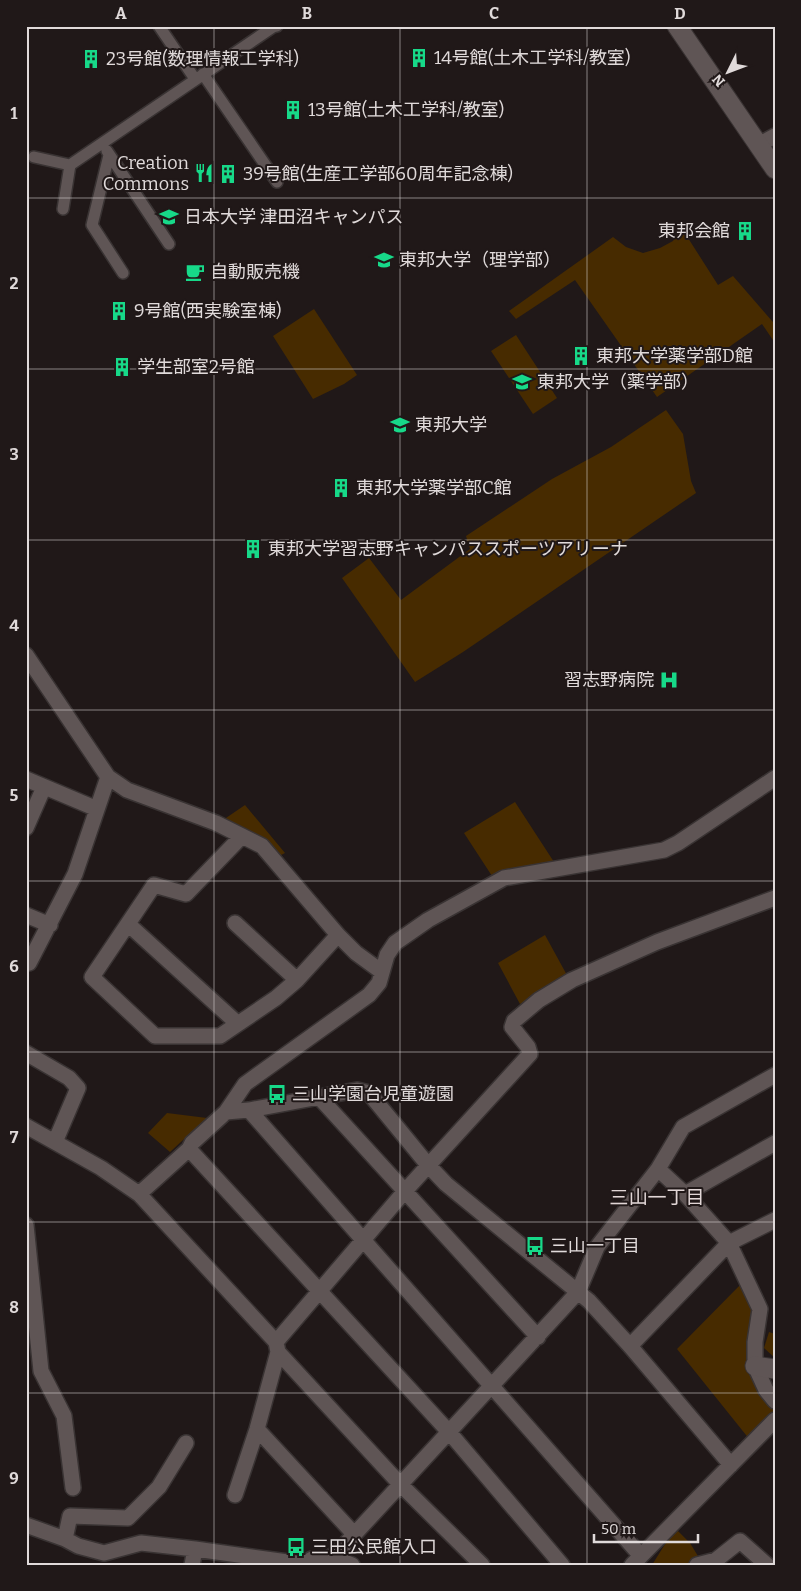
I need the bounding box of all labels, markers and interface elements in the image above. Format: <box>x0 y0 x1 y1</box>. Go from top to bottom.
text: A <box>115 4 127 23</box>
text: B <box>302 4 312 23</box>
text: C <box>489 4 499 23</box>
text: D <box>674 4 686 23</box>
building icon: 14号館(土木工学科/教室) <box>408 47 430 69</box>
place label: 14号館(土木工学科/教室) <box>434 47 631 69</box>
building icon: 23号館(数理情報工学科) <box>80 48 102 70</box>
place label: 23号館(数理情報工学科) <box>106 48 299 70</box>
north arrow <box>704 48 754 98</box>
text: N <box>709 71 729 90</box>
building icon: 13号館(土木工学科/教室) <box>282 99 304 121</box>
place label: 13号館(土木工学科/教室) <box>308 99 504 121</box>
text: 1 <box>11 104 18 123</box>
place label: Creation Commons <box>103 152 190 195</box>
restaurant icon: Creation Commons <box>193 162 215 184</box>
building icon: 39号館(生産工学部60周年記念棟) <box>217 163 239 185</box>
place label: 39号館(生産工学部60周年記念棟) <box>243 163 513 185</box>
school or university icon: 日本大学 津田沼キャンパス <box>158 206 180 228</box>
place label: 日本大学 津田沼キャンパス <box>184 206 404 228</box>
place label: 東邦会館 <box>658 220 730 242</box>
building icon: 東邦会館 <box>734 220 756 242</box>
school or university icon: 東邦大学（理学部） <box>373 249 395 271</box>
place label: 東邦大学（理学部） <box>399 249 561 271</box>
cafe icon: 自動販売機 <box>184 261 206 283</box>
place label: 自動販売機 <box>210 261 300 283</box>
text: 2 <box>9 274 19 293</box>
building icon: 9号館(西実験室棟) <box>108 300 130 322</box>
place label: 9号館(西実験室棟) <box>134 300 282 322</box>
building icon: 東邦大学薬学部D館 <box>570 345 592 367</box>
place label: 東邦大学薬学部D館 <box>596 345 753 367</box>
building icon: 学生部室2号館 <box>111 356 133 378</box>
place label: 学生部室2号館 <box>137 356 255 378</box>
school or university icon: 東邦大学（薬学部） <box>511 371 533 393</box>
place label: 東邦大学（薬学部） <box>537 371 699 393</box>
school or university icon: 東邦大学 <box>389 414 411 436</box>
place label: 東邦大学 <box>415 414 487 436</box>
text: 3 <box>9 445 19 464</box>
building icon: 東邦大学薬学部C館 <box>330 477 352 499</box>
place label: 東邦大学薬学部C館 <box>356 477 512 499</box>
building icon: 東邦大学習志野キャンパススポーツアリーナ <box>242 538 264 560</box>
place label: 東邦大学習志野キャンパススポーツアリーナ <box>268 538 628 560</box>
text: 4 <box>9 616 19 635</box>
place label: 習志野病院 <box>564 669 654 691</box>
hospital icon: 習志野病院 <box>658 669 680 691</box>
text: 5 <box>10 786 19 805</box>
text: 6 <box>9 957 19 976</box>
bus stop icon: 三山学園台児童遊園 <box>266 1083 288 1105</box>
place label: 三山学園台児童遊園 <box>292 1083 454 1105</box>
text: 7 <box>10 1128 19 1147</box>
district label: 三山一丁目 <box>609 1186 705 1209</box>
bus stop icon: 三山一丁目 <box>524 1235 546 1257</box>
place label: 三山一丁目 <box>550 1235 640 1257</box>
text: 8 <box>9 1298 19 1317</box>
text: 9 <box>9 1469 19 1488</box>
scale bar <box>594 1511 697 1543</box>
text: 50 m <box>601 1520 637 1538</box>
bus stop icon: 三田公民館入口 <box>285 1536 307 1558</box>
place label: 三田公民館入口 <box>311 1536 437 1558</box>

